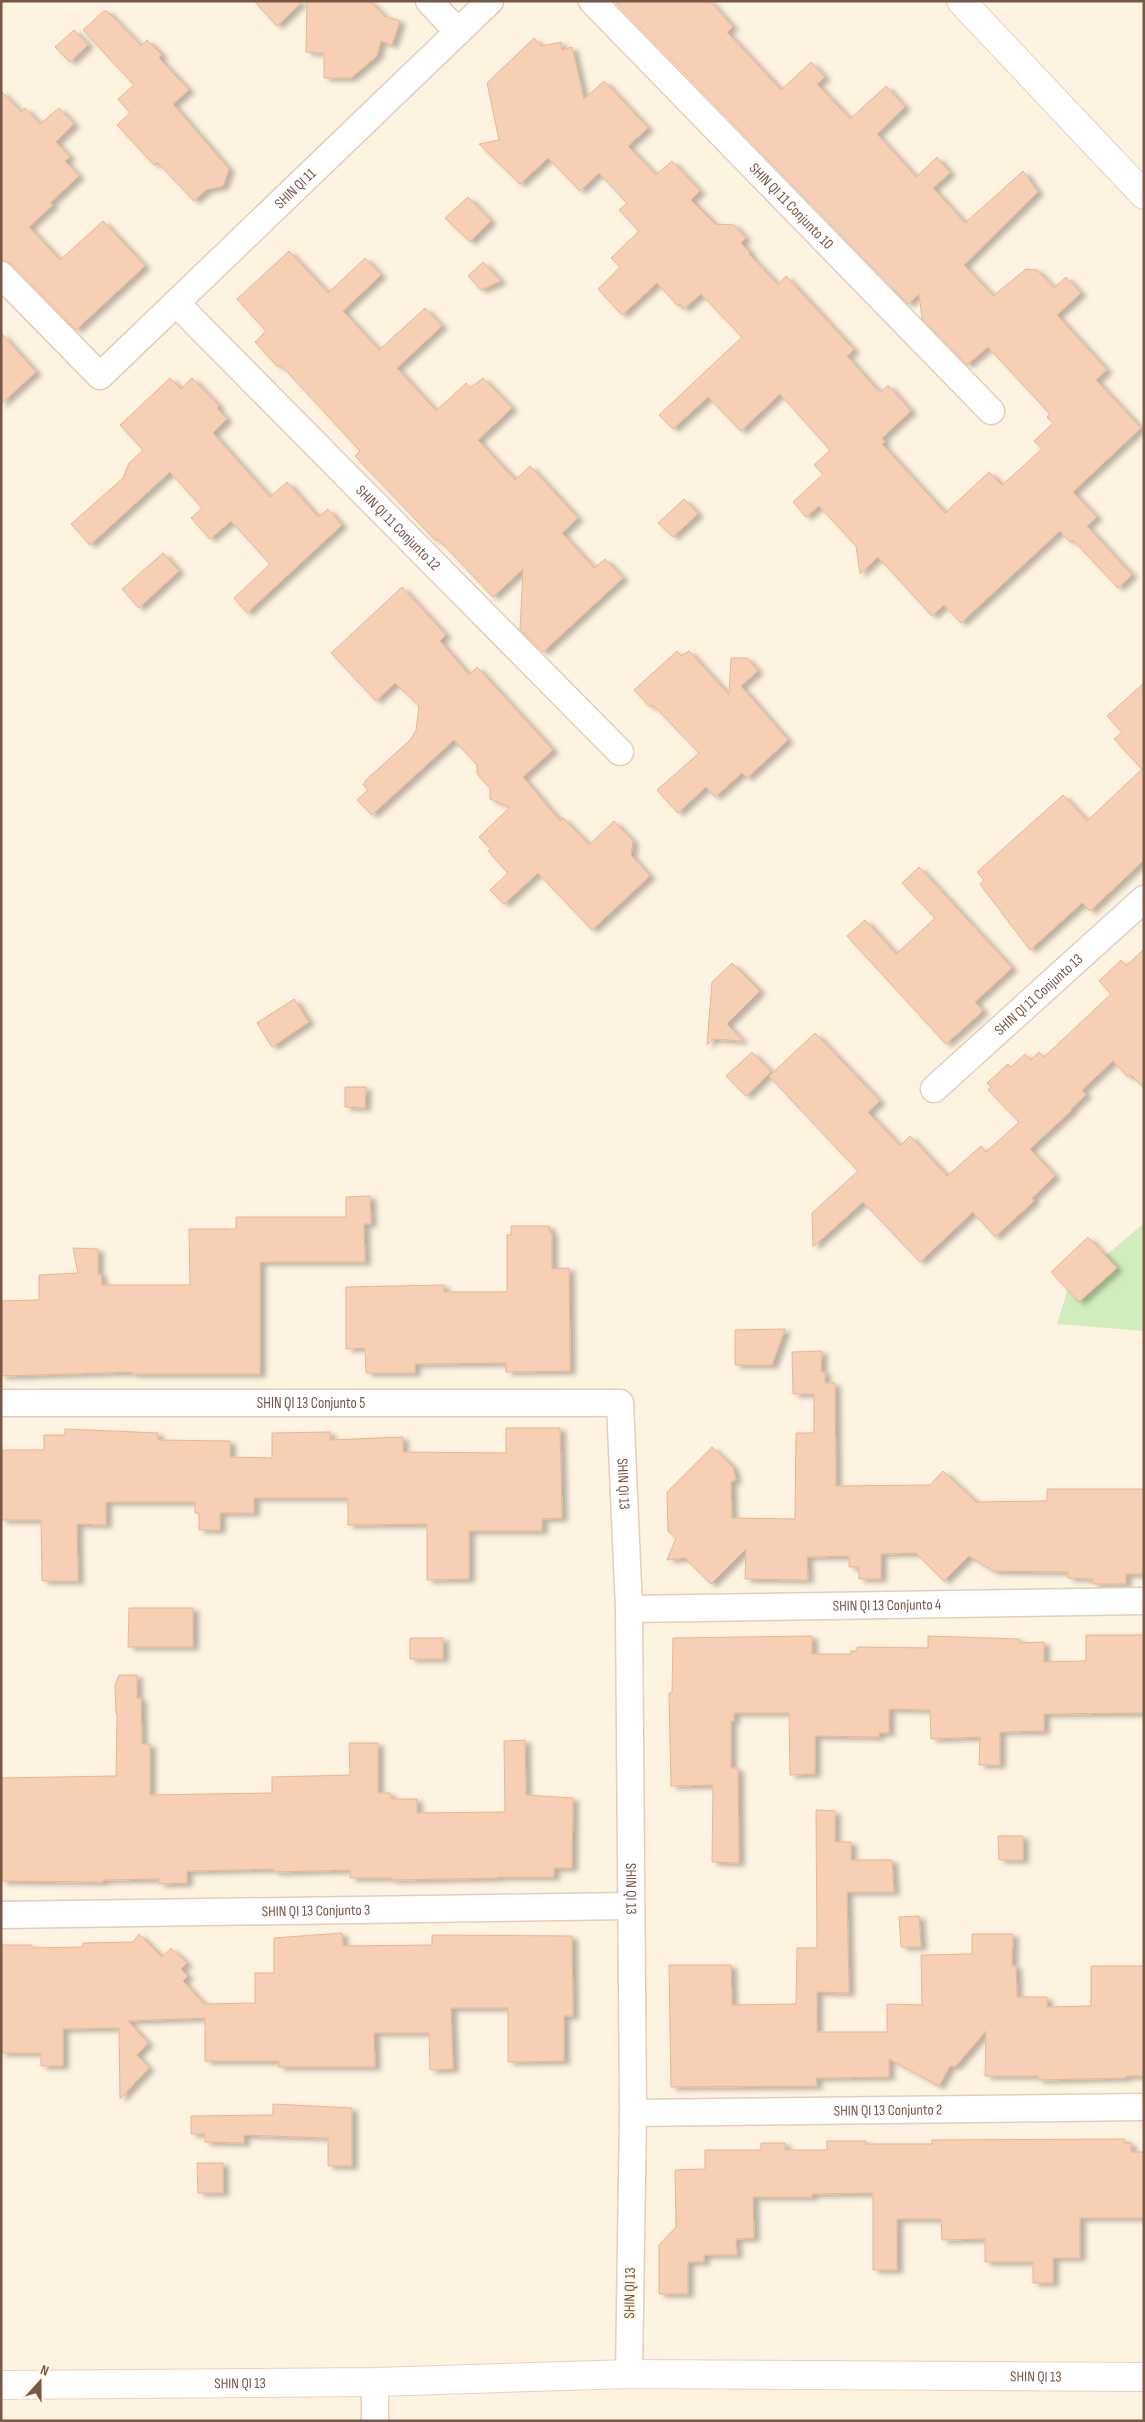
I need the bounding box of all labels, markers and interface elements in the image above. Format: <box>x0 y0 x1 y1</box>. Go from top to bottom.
street label: SHIN QI 11 Conjunto 10 <box>745 159 838 253</box>
street label: SHIN QI 11 <box>270 164 320 213</box>
street label: SHIN QI 11 Conjunto 12 <box>352 481 445 575</box>
street label: SHIN QI 11 Conjunto 13 <box>990 950 1087 1039</box>
street label: SHIN QI 13 Conjunto 5 <box>257 1394 365 1413</box>
street label: SHIN QI 13 <box>613 1458 634 1510</box>
street label: SHIN QI 13 Conjunto 4 <box>833 1595 941 1615</box>
street label: SHIN QI 13 <box>622 1863 641 1915</box>
street label: SHIN QI 13 Conjunto 3 <box>262 1900 370 1921</box>
street label: SHIN QI 13 Conjunto 2 <box>834 2100 942 2120</box>
street label: SHIN QI 13 <box>620 2267 640 2319</box>
north arrow <box>15 2357 65 2407</box>
text: N <box>38 2361 51 2380</box>
street label: SHIN QI 13 <box>1010 2367 1062 2386</box>
street label: SHIN QI 13 <box>214 2373 266 2393</box>

